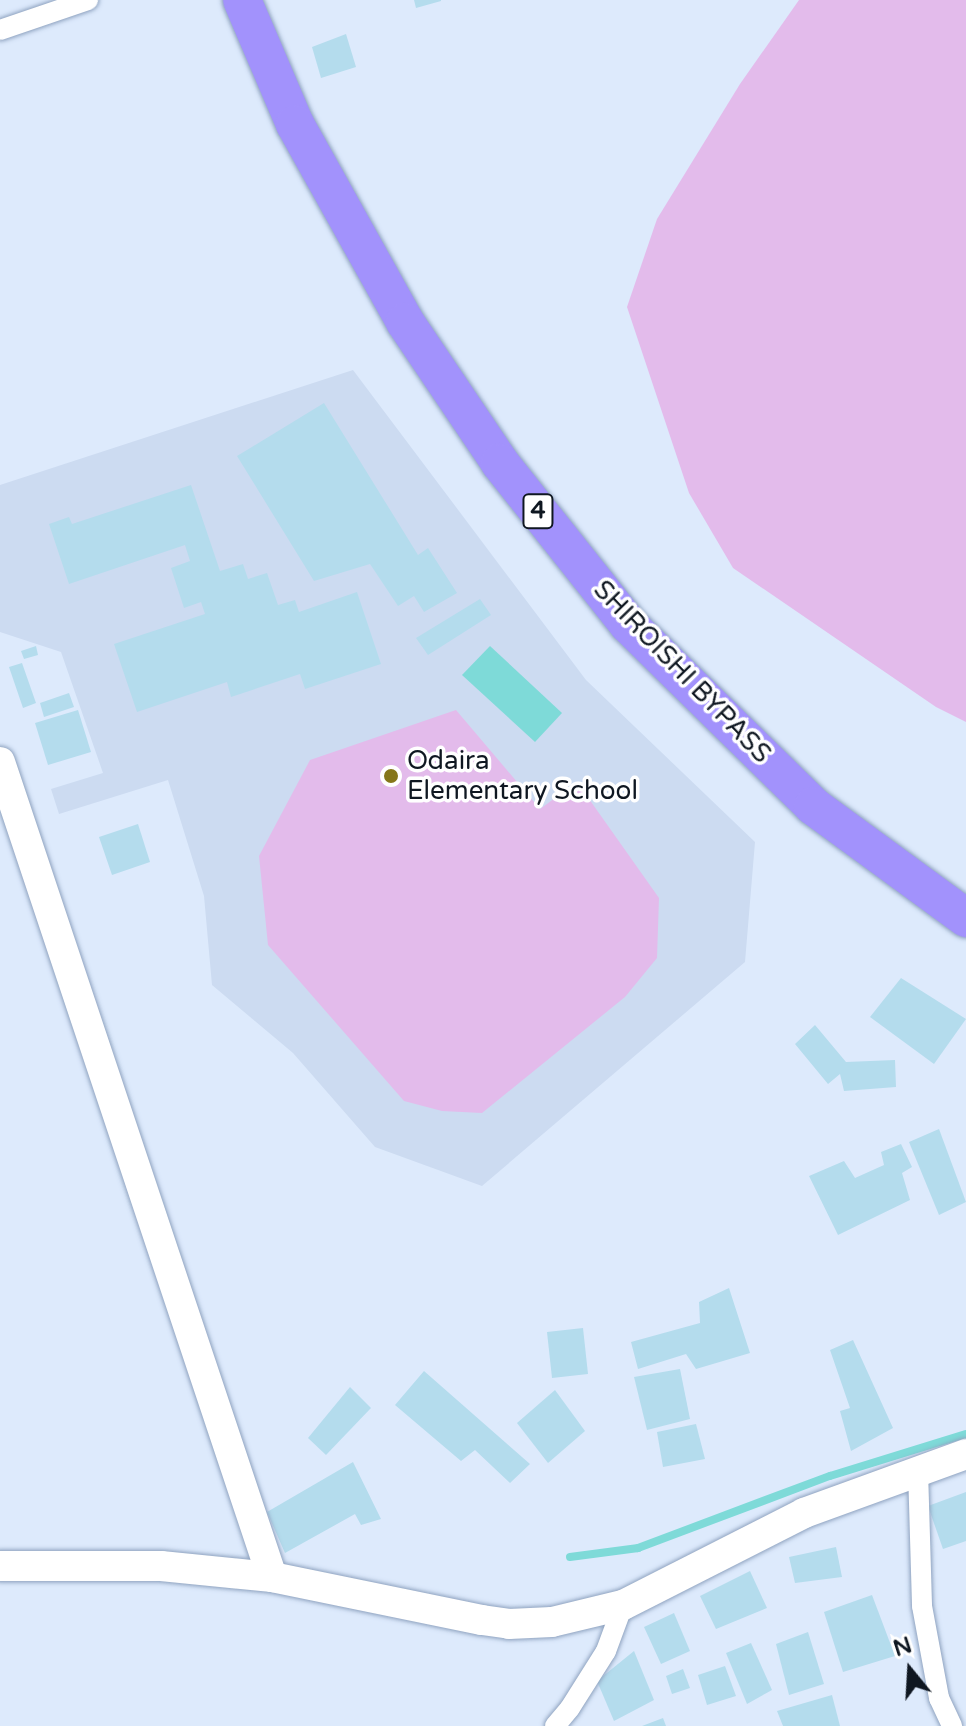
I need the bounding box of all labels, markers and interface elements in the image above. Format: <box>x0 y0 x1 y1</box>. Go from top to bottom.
road number: 4 <box>522 491 554 531</box>
street label: SHIROISHI BYPASS <box>587 574 777 770</box>
place label: Odaira Elementary School <box>407 745 638 806</box>
marker: Odaira Elementary School <box>382 767 400 785</box>
north arrow <box>870 1630 950 1710</box>
text: N <box>890 1632 915 1662</box>

